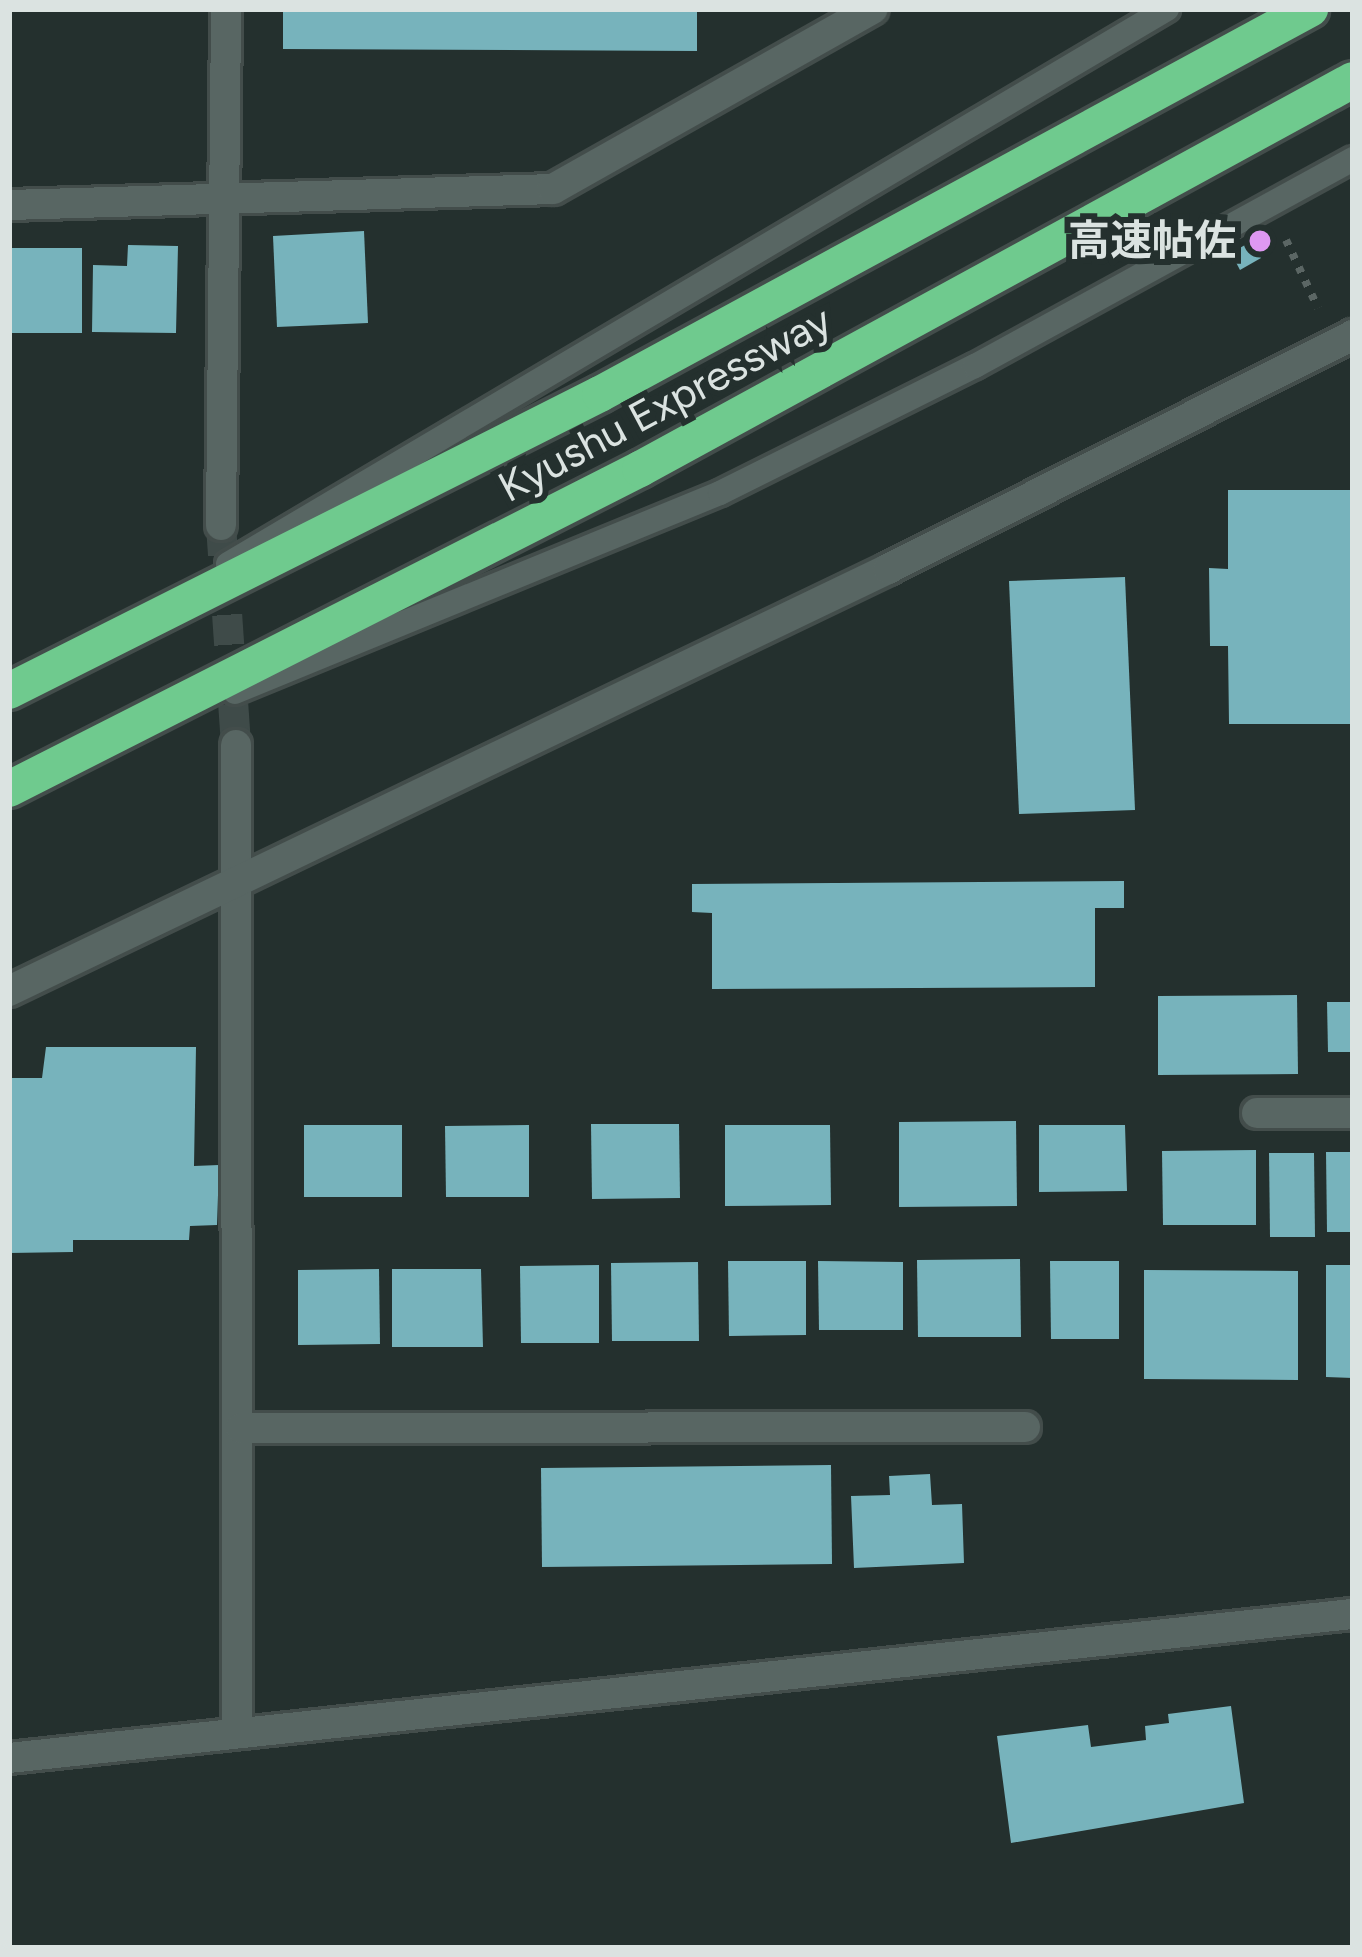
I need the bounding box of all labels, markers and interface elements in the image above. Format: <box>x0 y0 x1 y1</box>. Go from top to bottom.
place label: 高速帖佐 <box>1068 216 1236 266</box>
marker: 高速帖佐 <box>1247 228 1273 254</box>
street label: Kyushu Expressway <box>490 295 840 513</box>

